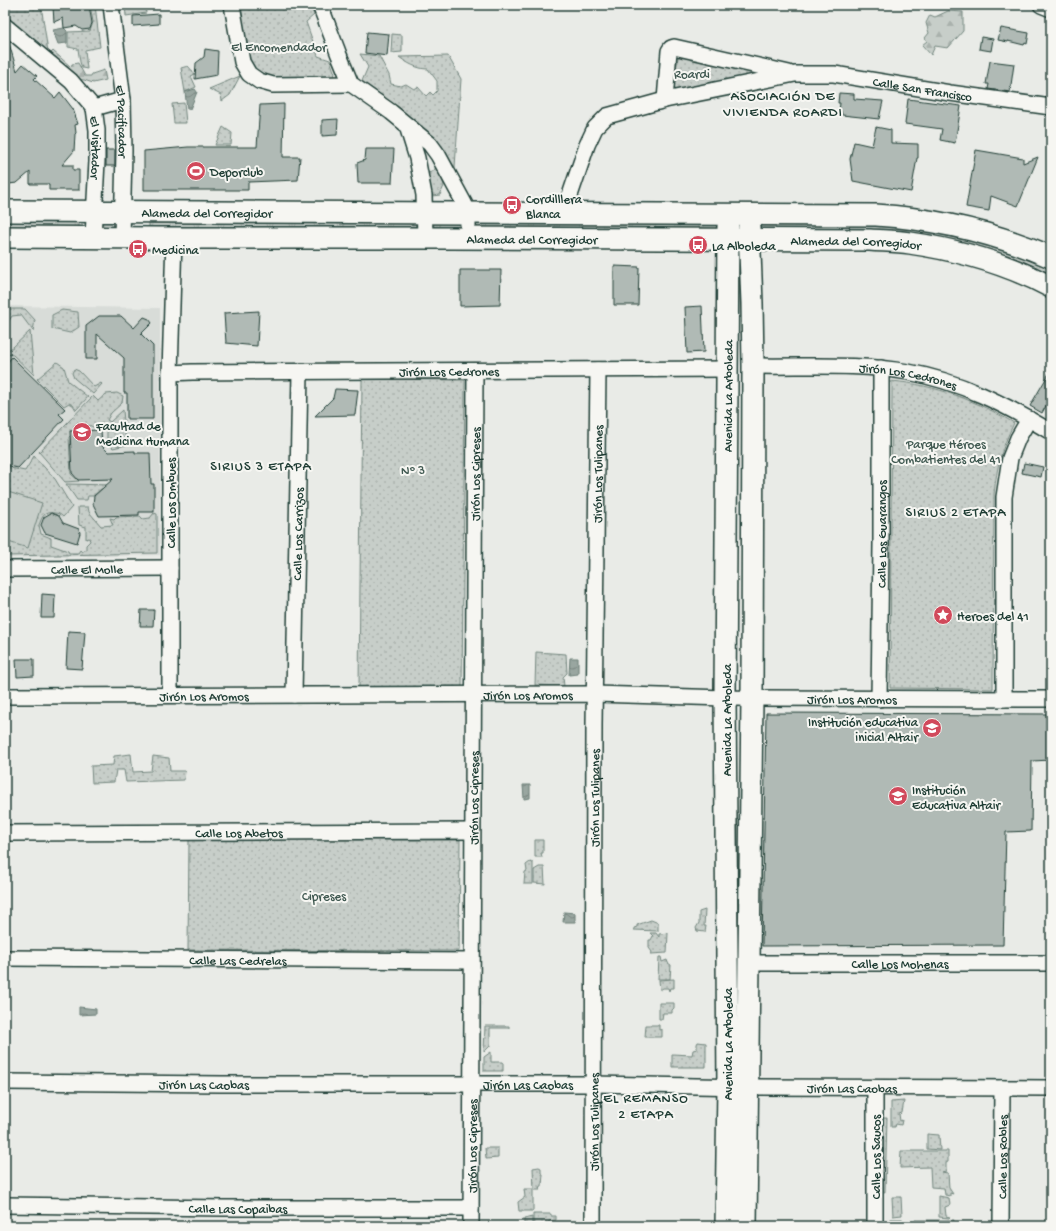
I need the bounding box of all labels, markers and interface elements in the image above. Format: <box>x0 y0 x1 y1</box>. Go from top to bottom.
park label: El Encomendador <box>231 41 328 56</box>
park label: Roardi <box>674 68 710 83</box>
street label: Calle San Francisco <box>871 75 973 106</box>
street label: El Pacificador <box>111 84 129 159</box>
district label: ASOCIACIÓN DE VIVIENDA ROARDI <box>722 89 843 122</box>
street label: El Visitador <box>85 115 102 181</box>
sports icon: Deporclub <box>185 160 207 182</box>
place label: Deporclub <box>209 166 263 181</box>
place label: Cordilllera Blanca <box>525 193 583 223</box>
bus stop icon: Cordilllera Blanca <box>501 194 523 216</box>
street label: Alameda del Corregidor <box>141 207 274 222</box>
street label: Alameda del Corregidor <box>466 233 599 249</box>
bus stop icon: La Alboleda <box>687 234 709 256</box>
street label: Alameda del Corregidor <box>790 235 923 255</box>
bus stop icon: Medicina <box>127 238 149 260</box>
place label: La Alboleda <box>712 240 776 255</box>
place label: Medicina <box>152 244 200 259</box>
street label: Avenida La Arboleda <box>722 339 737 452</box>
street label: Jirón Los Cedrones <box>858 362 960 395</box>
street label: Jirón Los Cedrones <box>399 365 500 381</box>
place label: Facultad de Medicina Humana <box>95 420 190 450</box>
school or university icon: Facultad de Medicina Humana <box>71 421 93 443</box>
street label: Jirón Los Tulipanes <box>591 424 607 523</box>
street label: Jirón Los Cipreses <box>469 426 485 521</box>
park label: Parque Héroes Combatientes del 41 <box>891 438 1001 468</box>
street label: Calle Los Ombues <box>165 456 180 548</box>
district label: SIRIUS 3 ETAPA <box>210 459 312 476</box>
park label: Nº 3 <box>401 464 425 479</box>
street label: Calle Los Guarangos <box>875 479 891 588</box>
street label: Calle Los Carrizos <box>291 486 308 581</box>
district label: SIRIUS 2 ETAPA <box>906 505 1006 522</box>
street label: Calle El Molle <box>51 563 123 579</box>
place icon: Heroes del 41 <box>932 604 954 626</box>
place label: Heroes del 41 <box>957 610 1029 625</box>
street label: Avenida La Arboleda <box>721 663 736 776</box>
street label: Jirón Los Aromos <box>483 689 574 704</box>
street label: Jirón Los Aromos <box>159 690 250 705</box>
street label: Jirón Los Aromos <box>807 693 898 709</box>
place label: Institución educativa inicial Altair <box>808 716 919 746</box>
school or university icon: Institución educativa inicial Altair <box>921 717 943 739</box>
street label: Jirón Los Tulipanes <box>589 748 604 847</box>
street label: Jirón Los Cipreses <box>468 750 483 845</box>
place label: Institución Educativa Altair <box>912 784 1001 814</box>
school or university icon: Institución Educativa Altair <box>887 785 909 807</box>
street label: Calle Los Abetos <box>195 827 284 842</box>
park label: Cipreses <box>302 890 347 905</box>
street label: Calle Las Cedrelas <box>189 954 288 970</box>
street label: Calle Los Mohenas <box>852 958 950 973</box>
street label: Avenida La Arboleda <box>722 987 737 1100</box>
street label: Jirón Los Tulipanes <box>588 1072 603 1171</box>
street label: Jirón Las Caobas <box>159 1078 250 1094</box>
street label: Jirón Las Caobas <box>483 1079 574 1094</box>
street label: Jirón Las Caobas <box>807 1082 898 1097</box>
district label: EL REMANSO 2 ETAPA <box>603 1091 689 1124</box>
street label: Jirón Los Cipreses <box>466 1098 482 1193</box>
street label: Calle Los Saucos <box>870 1114 885 1199</box>
street label: Calle Los Robles <box>996 1114 1012 1199</box>
street label: Calle Las Copaibas <box>188 1203 289 1218</box>

